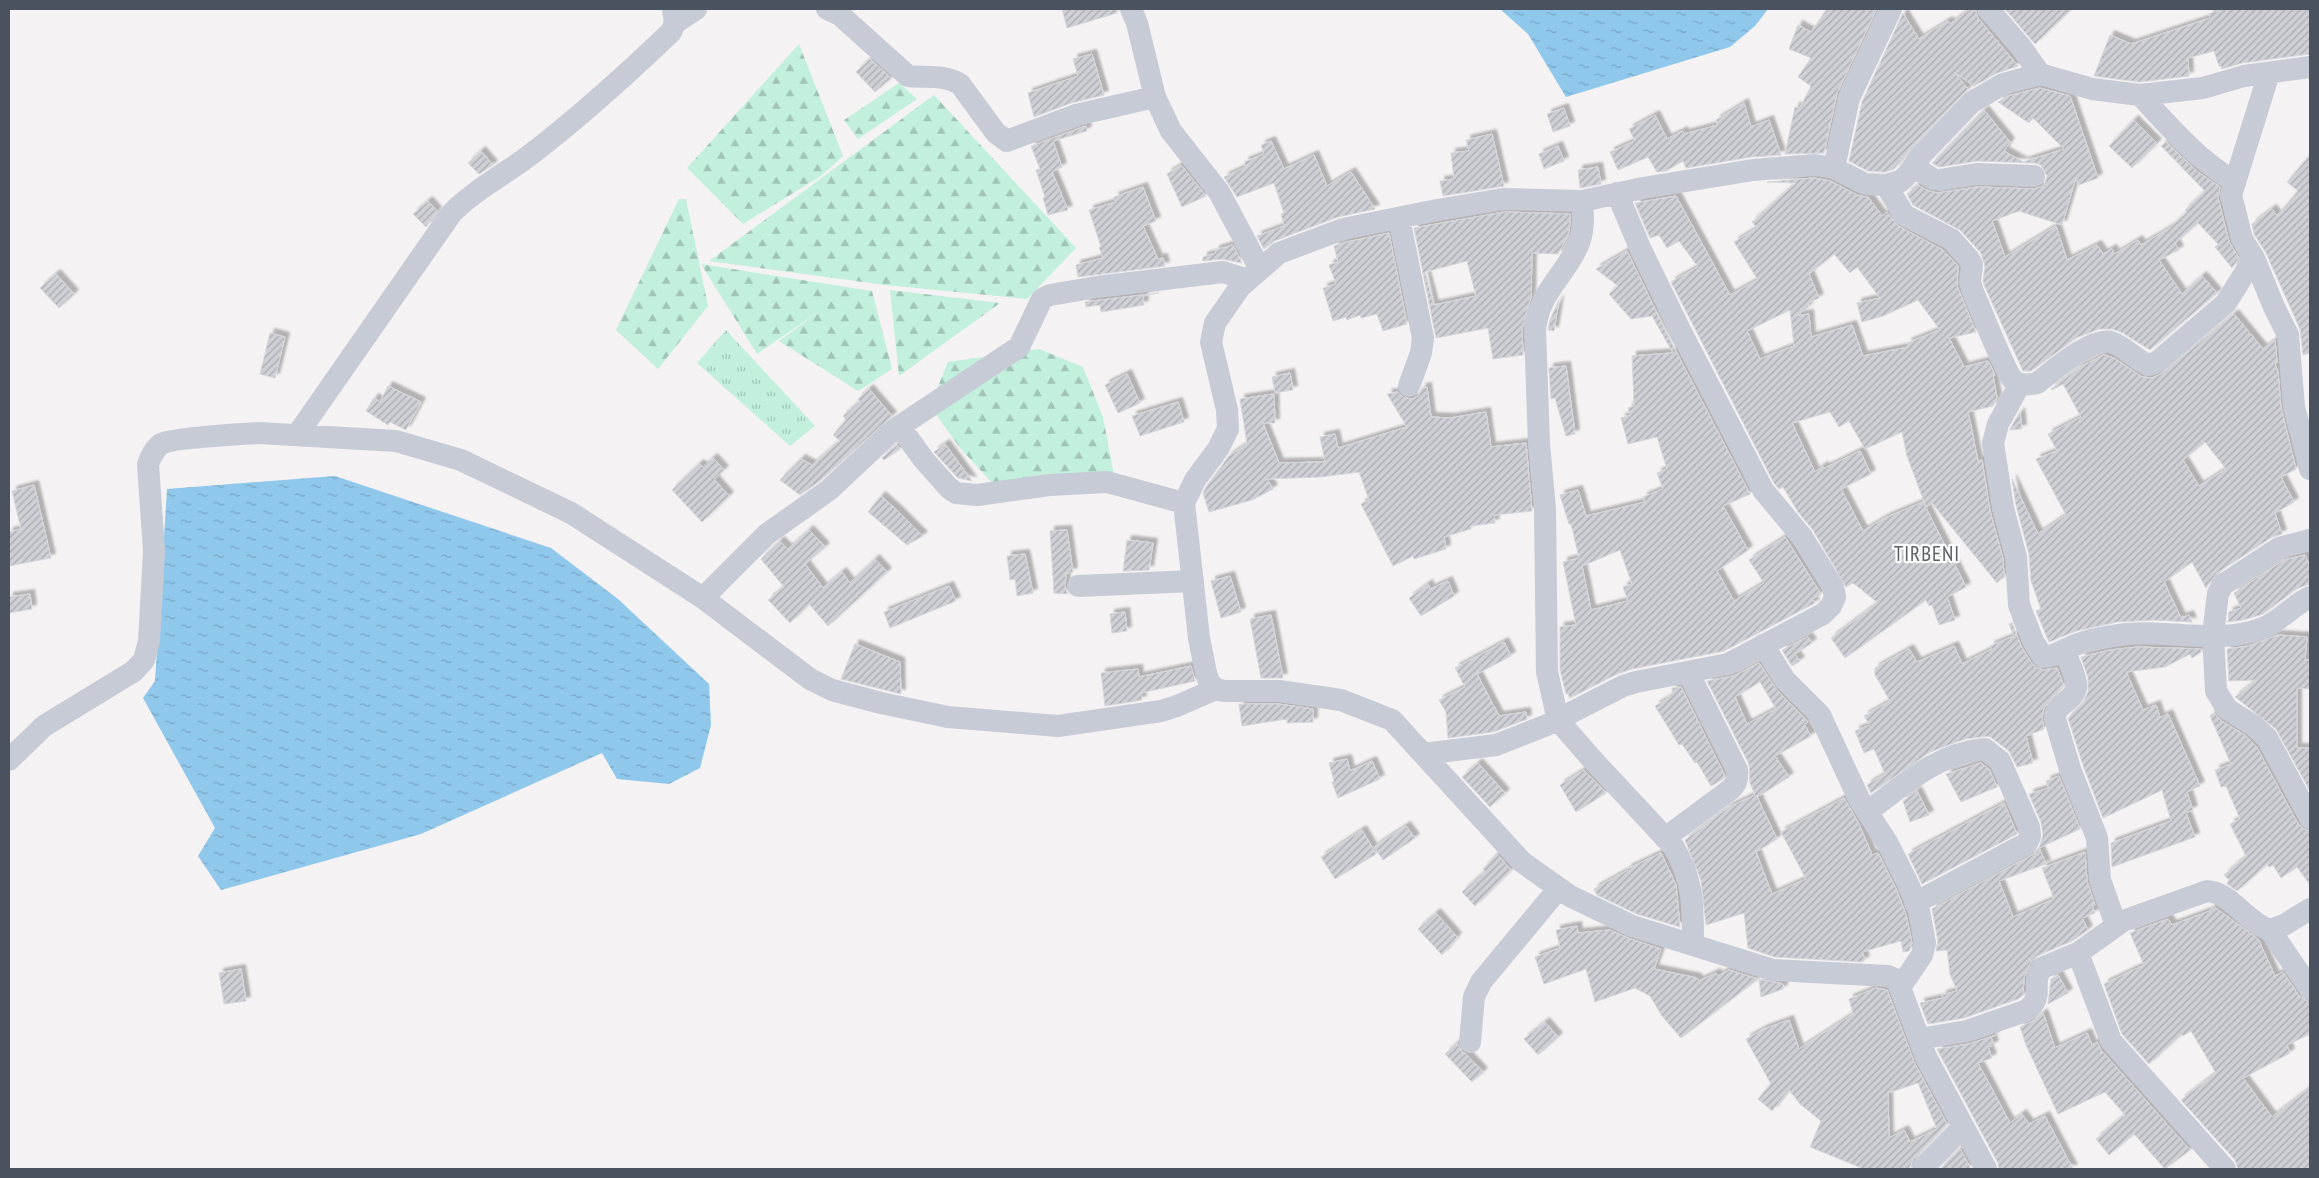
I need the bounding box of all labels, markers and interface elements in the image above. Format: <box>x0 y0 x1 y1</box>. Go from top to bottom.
district label: TIRBENI <box>1894 540 1960 567</box>

